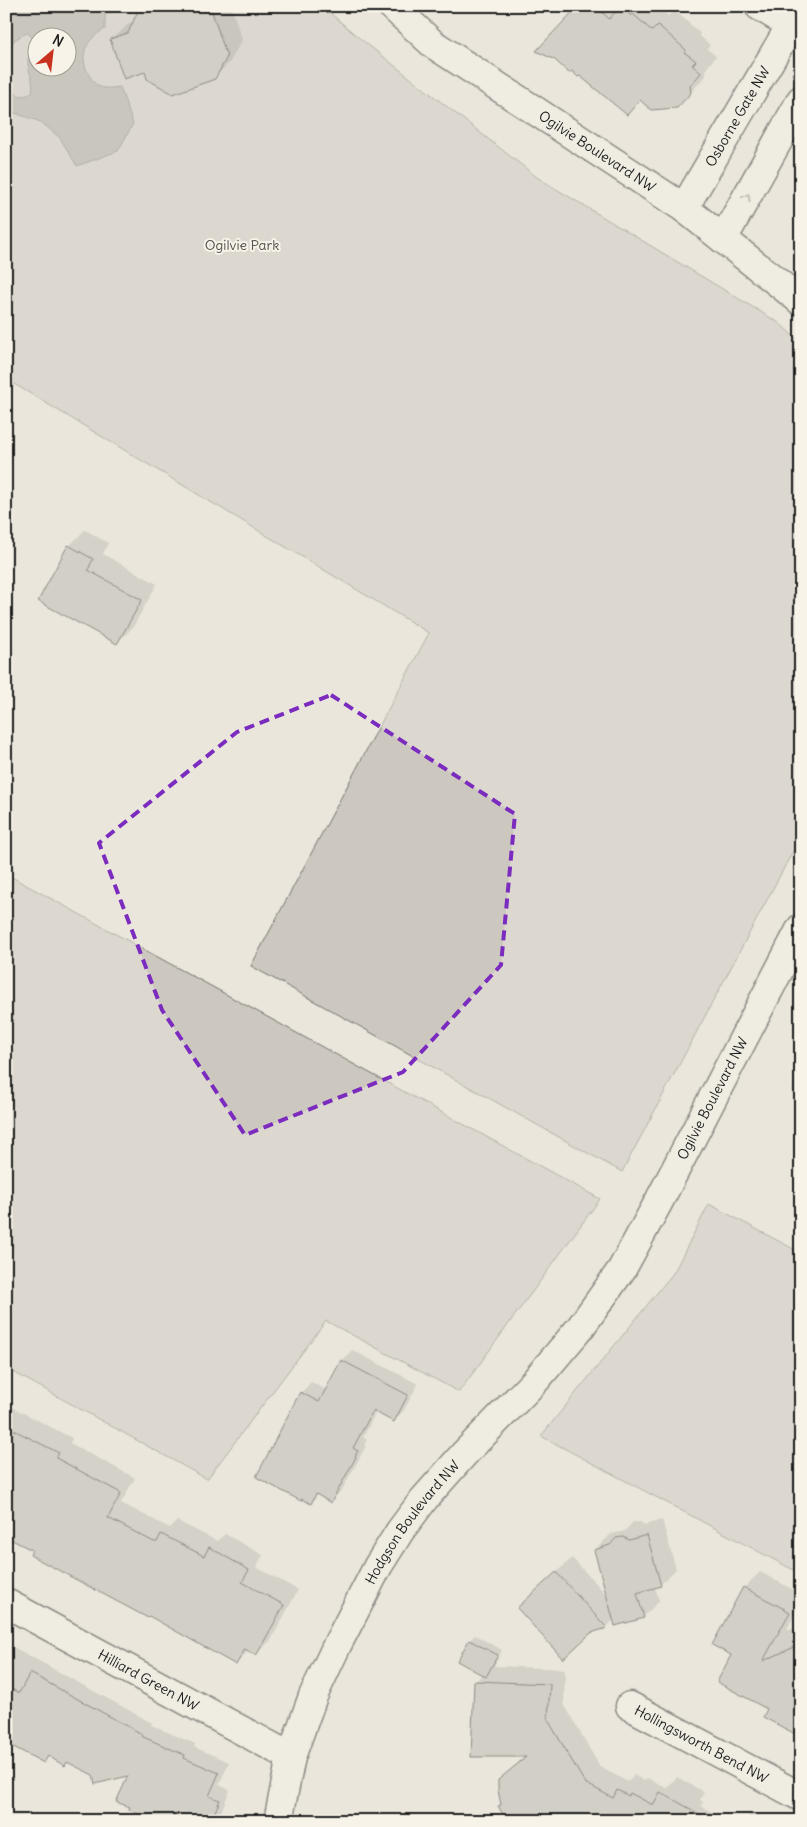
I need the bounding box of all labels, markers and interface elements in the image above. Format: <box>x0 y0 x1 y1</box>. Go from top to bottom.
north arrow <box>28 28 78 78</box>
text: N <box>50 30 67 51</box>
street label: Osborne Gate NW <box>701 63 774 170</box>
street label: Ogilvie Boulevard NW <box>535 107 659 196</box>
one-way arrow <box>741 193 751 202</box>
park label: Ogilvie Park <box>205 236 279 254</box>
street label: Ogilvie Boulevard NW <box>673 1034 752 1163</box>
street label: Hodgson Boulevard NW <box>361 1456 464 1587</box>
street label: Hilliard Green NW <box>95 1645 202 1715</box>
street label: Hollingsworth Bend NW <box>631 1701 772 1787</box>

